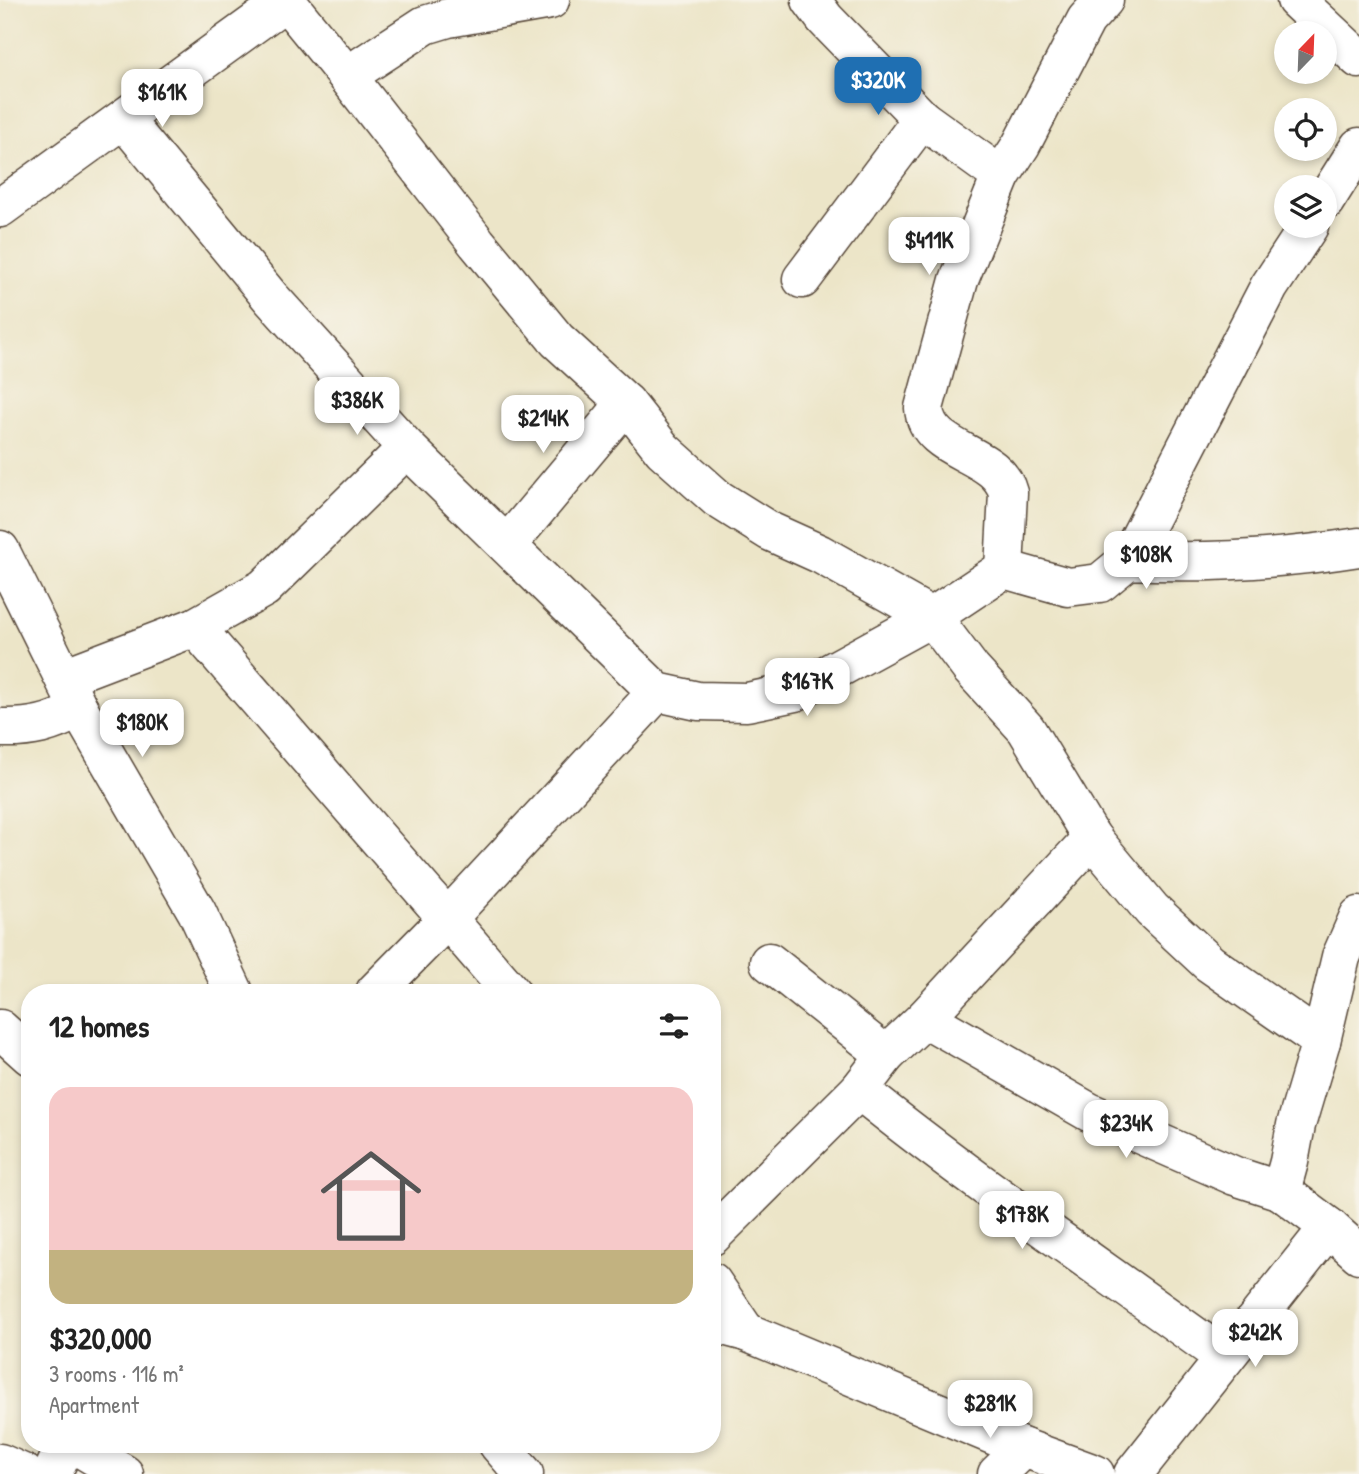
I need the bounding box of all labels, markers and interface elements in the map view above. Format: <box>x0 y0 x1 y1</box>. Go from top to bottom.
north arrow <box>1274 21 1337 84</box>
map controls <box>1274 21 1337 238</box>
pin: $320K <box>829 58 927 117</box>
text: $320K <box>850 64 906 95</box>
pin: $161K <box>113 69 211 129</box>
text: $161K <box>137 76 187 107</box>
button: locate <box>1274 98 1337 161</box>
button: layers <box>1274 175 1337 238</box>
pin: $411K <box>880 218 978 277</box>
text: $411K <box>904 224 954 255</box>
pin: $386K <box>308 378 406 437</box>
text: $386K <box>330 384 384 415</box>
pin: $214K <box>494 396 592 455</box>
text: $214K <box>517 402 569 433</box>
pin: $108K <box>1097 532 1195 591</box>
text: $108K <box>1120 538 1172 569</box>
pin: $167K <box>758 658 856 718</box>
text: $167K <box>781 665 833 696</box>
pin: $180K <box>93 700 191 759</box>
text: $180K <box>116 706 168 737</box>
text: 12 homes <box>49 1006 149 1046</box>
icon: filters <box>655 1007 693 1045</box>
pin: $234K <box>1077 1100 1175 1160</box>
text: $234K <box>1099 1107 1153 1138</box>
icon: home <box>308 1133 434 1259</box>
pin: $178K <box>973 1192 1071 1251</box>
text: $178K <box>995 1198 1049 1229</box>
pin: $242K <box>1206 1310 1304 1369</box>
text: $242K <box>1228 1316 1282 1347</box>
text: $320,000 <box>49 1318 152 1358</box>
text: 3 rooms · 116 m² <box>49 1358 184 1389</box>
pin: $281K <box>941 1380 1039 1440</box>
text: $281K <box>964 1387 1016 1418</box>
text: Apartment <box>49 1389 139 1420</box>

